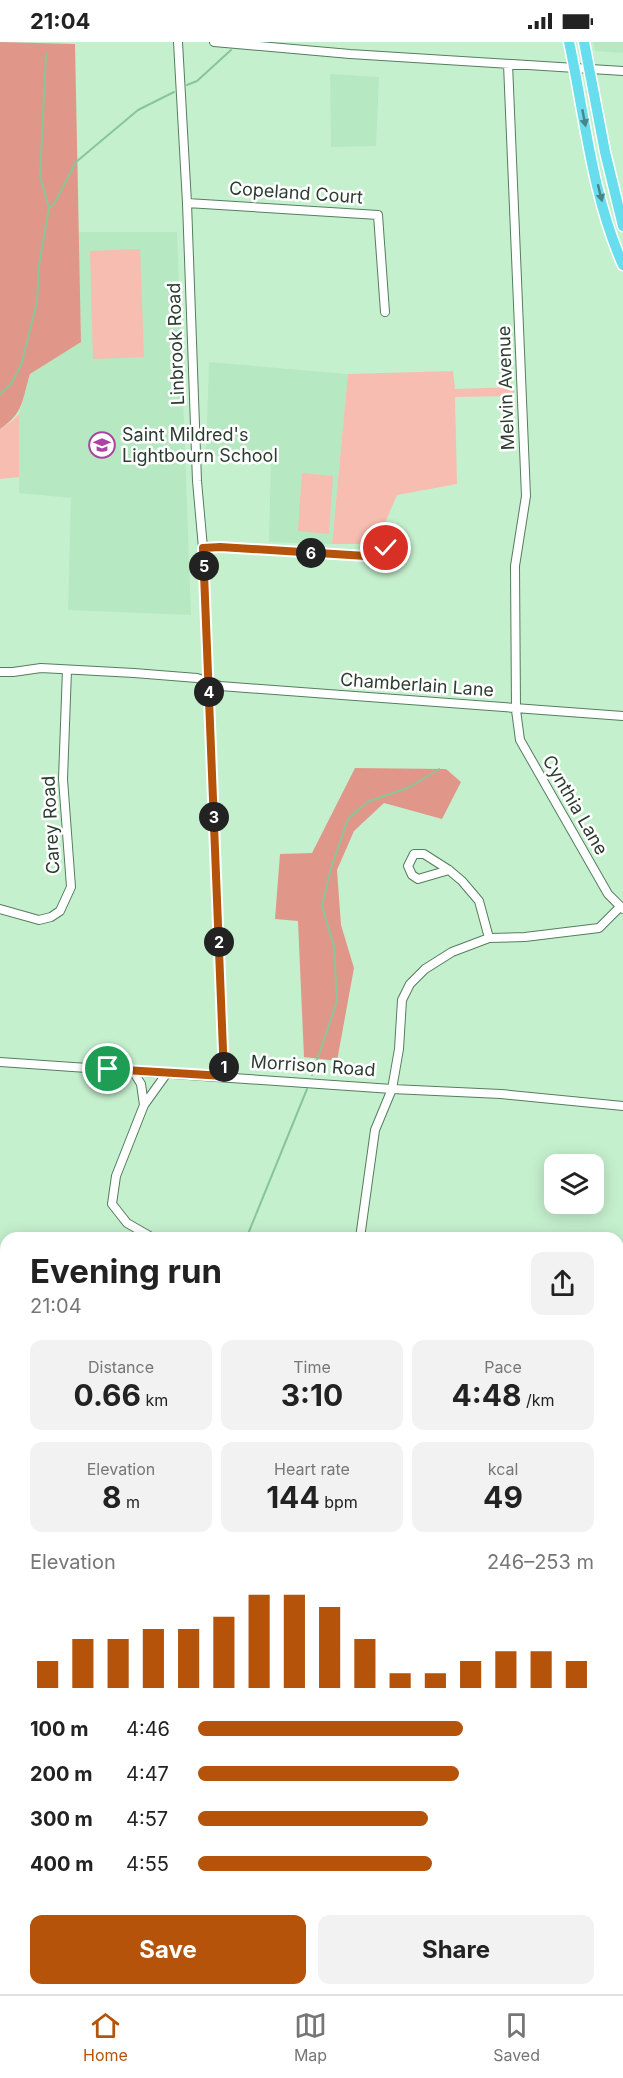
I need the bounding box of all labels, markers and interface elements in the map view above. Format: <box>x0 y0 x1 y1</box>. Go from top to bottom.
text: 21:04 <box>30 8 90 34</box>
one-way arrow <box>580 108 589 127</box>
street label: Copeland Court <box>228 177 364 208</box>
one-way arrow <box>595 184 605 203</box>
street label: Linbrook Road <box>163 282 188 406</box>
street label: Melvin Avenue <box>493 325 518 451</box>
place label: Saint Mildred's Lightbourn School <box>122 424 278 466</box>
school or university icon: Saint Mildred's Lightbourn School <box>87 430 117 460</box>
pin <box>360 522 411 573</box>
icon: check <box>369 531 402 564</box>
pin: 6 <box>296 538 326 568</box>
text: 6 <box>306 543 316 563</box>
pin: 5 <box>189 551 219 581</box>
text: 5 <box>199 556 209 576</box>
street label: Chamberlain Lane <box>339 669 495 700</box>
pin: 4 <box>194 677 224 707</box>
text: 4 <box>204 682 214 702</box>
street label: Cynthia Lane <box>538 751 612 858</box>
street label: Carey Road <box>37 775 64 875</box>
pin: 3 <box>199 802 229 832</box>
text: 3 <box>209 807 219 827</box>
pin: 2 <box>204 927 234 957</box>
text: 2 <box>214 932 224 952</box>
pin <box>82 1043 133 1094</box>
street label: Morrison Road <box>250 1051 376 1080</box>
icon: arrive <box>91 1052 124 1085</box>
pin: 1 <box>209 1052 239 1082</box>
text: 1 <box>221 1057 227 1077</box>
map controls <box>544 1154 604 1214</box>
button: layers <box>544 1154 604 1214</box>
text: Evening run <box>30 1251 222 1291</box>
button: share <box>531 1252 594 1315</box>
text: 21:04 <box>30 1294 82 1318</box>
text: Distance <box>88 1357 154 1377</box>
text: Time <box>293 1357 331 1377</box>
text: Pace <box>484 1357 522 1377</box>
text: 0.66 <box>74 1377 141 1413</box>
text: 3:10 <box>281 1377 343 1413</box>
text: 4:48 <box>451 1377 522 1413</box>
text: km <box>141 1390 168 1410</box>
text: /km <box>522 1390 555 1410</box>
text: Elevation <box>87 1459 155 1479</box>
text: Heart rate <box>274 1459 350 1479</box>
text: kcal <box>488 1459 518 1479</box>
text: 8 <box>102 1479 122 1515</box>
text: 144 <box>266 1479 320 1515</box>
text: 49 <box>483 1479 523 1515</box>
text: m <box>122 1492 140 1512</box>
text: bpm <box>320 1492 358 1512</box>
text: Elevation <box>30 1550 116 1574</box>
text: 246–253 m <box>487 1550 594 1574</box>
text: 100 m <box>30 1717 89 1741</box>
text: 4:46 <box>126 1717 170 1741</box>
text: 200 m <box>30 1762 93 1786</box>
text: 4:47 <box>126 1762 169 1786</box>
text: 300 m <box>30 1807 93 1831</box>
text: 4:57 <box>126 1807 168 1831</box>
text: 400 m <box>30 1852 94 1876</box>
text: 4:55 <box>126 1852 169 1876</box>
button: Save <box>30 1915 306 1984</box>
button: Share <box>318 1915 594 1984</box>
tab: Home <box>83 2009 128 2065</box>
tab: Map <box>294 2009 327 2065</box>
tab: Saved <box>493 2009 540 2065</box>

